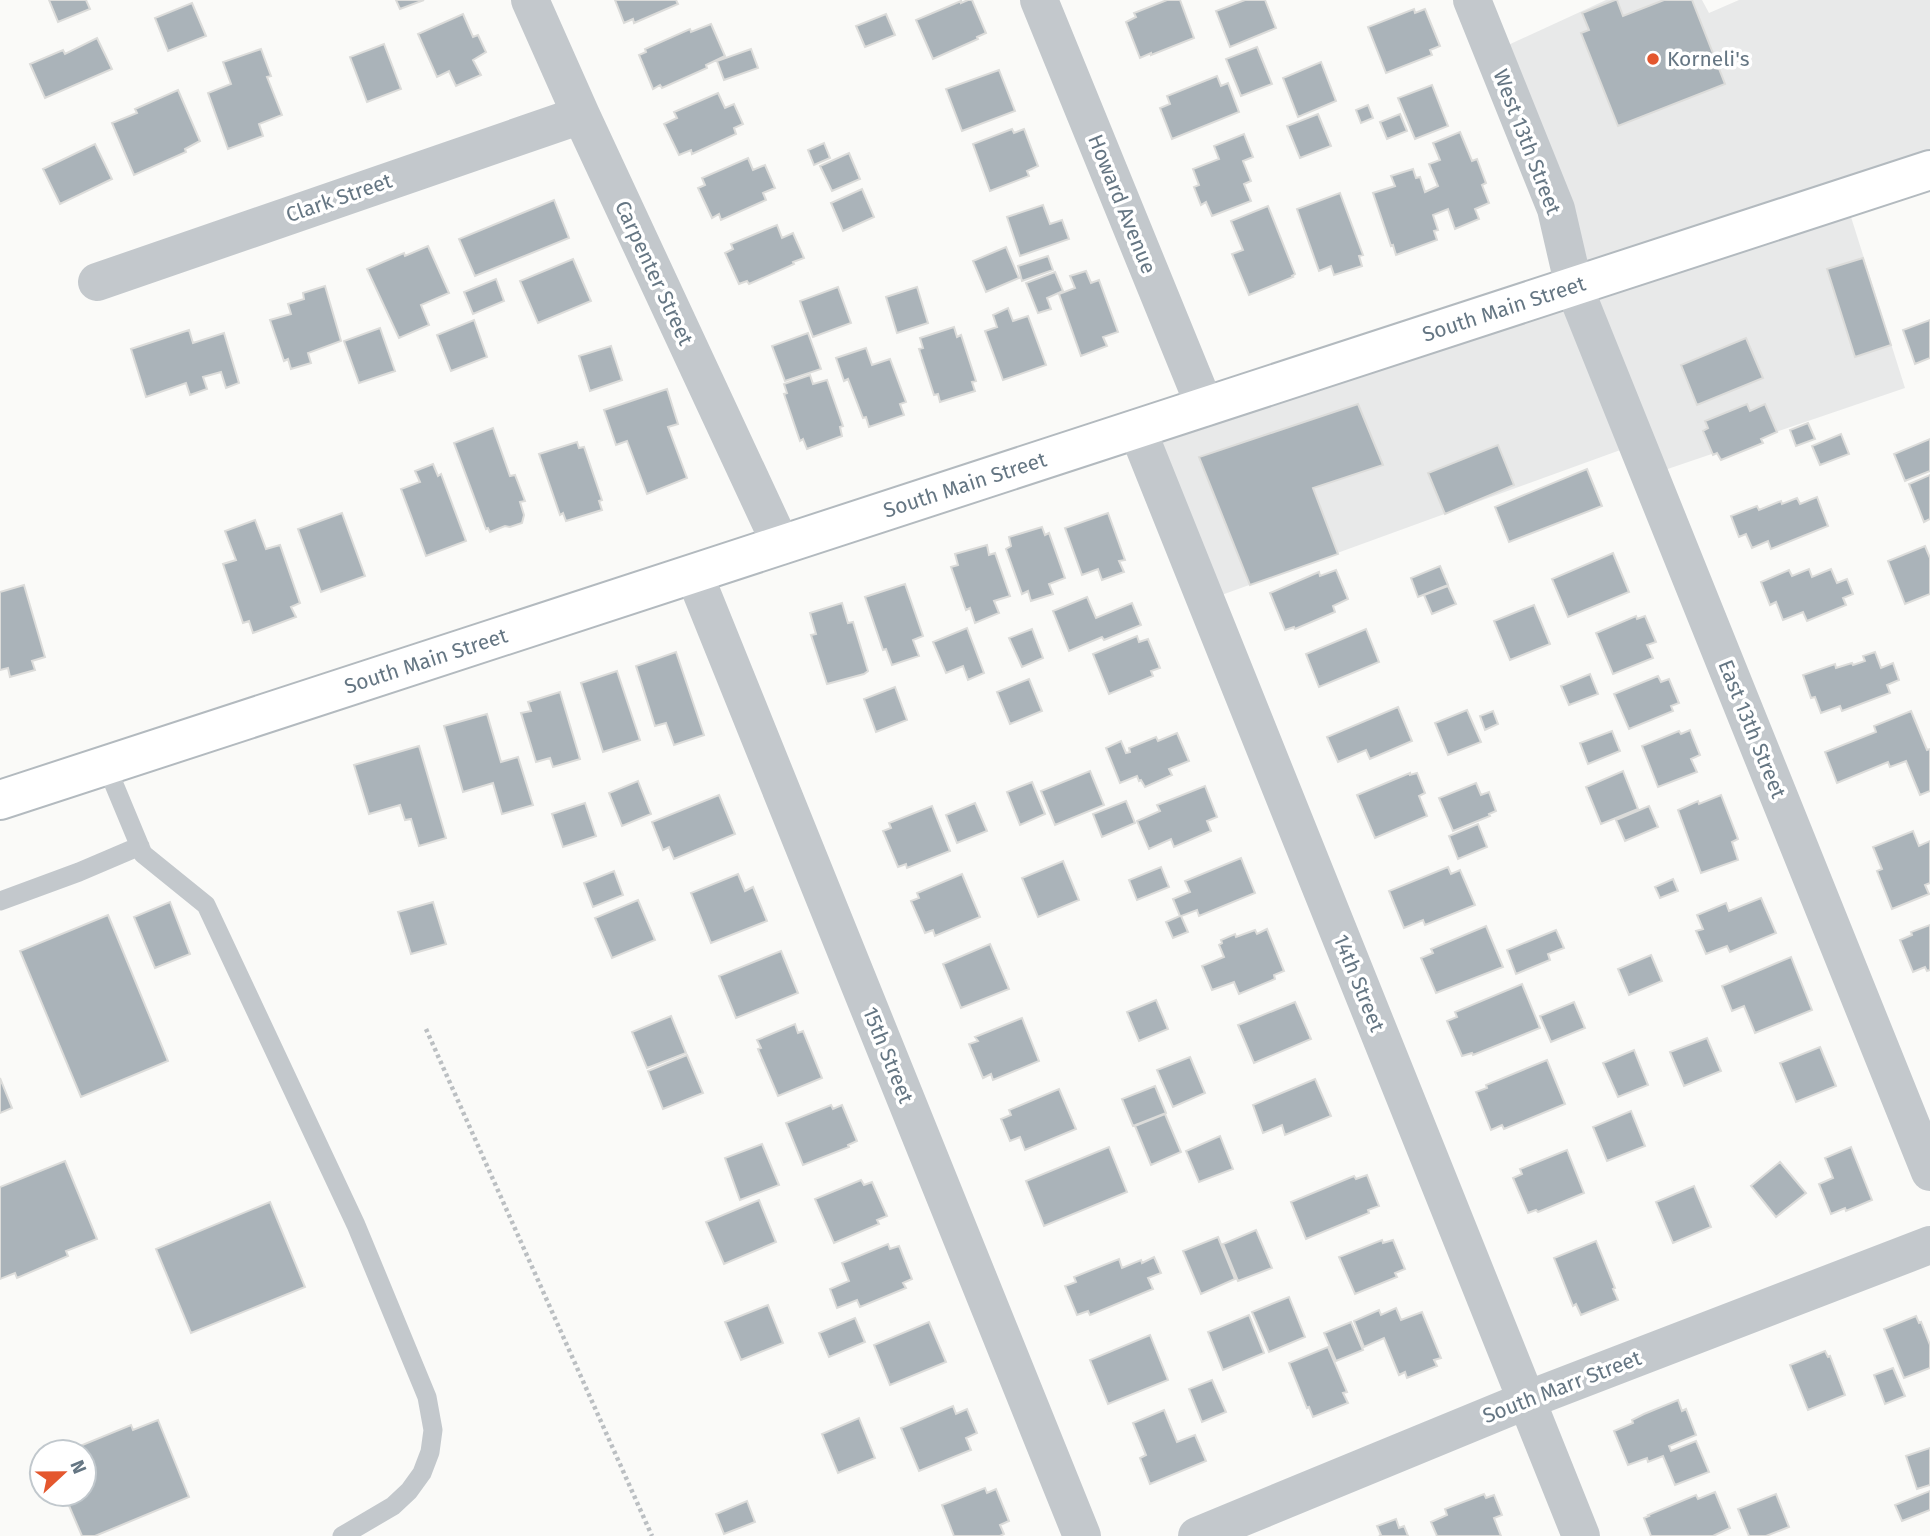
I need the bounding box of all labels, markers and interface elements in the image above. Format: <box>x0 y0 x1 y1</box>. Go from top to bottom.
place label: Korneli's <box>1667 46 1750 72</box>
marker: Korneli's <box>1645 51 1661 67</box>
street label: West 13th Street <box>1487 66 1567 219</box>
street label: Howard Avenue <box>1082 130 1162 278</box>
street label: Clark Street <box>283 168 396 228</box>
street label: Carpenter Street <box>609 197 699 350</box>
street label: South Main Street <box>1419 270 1589 348</box>
street label: South Main Street <box>880 446 1050 524</box>
street label: South Main Street <box>341 622 511 700</box>
street label: East 13th Street <box>1712 656 1792 802</box>
street label: 14th Street <box>1328 931 1390 1036</box>
street label: 15th Street <box>857 1003 919 1107</box>
street label: South Marr Street <box>1479 1345 1645 1429</box>
north arrow <box>28 1438 98 1508</box>
text: N <box>65 1457 91 1477</box>

